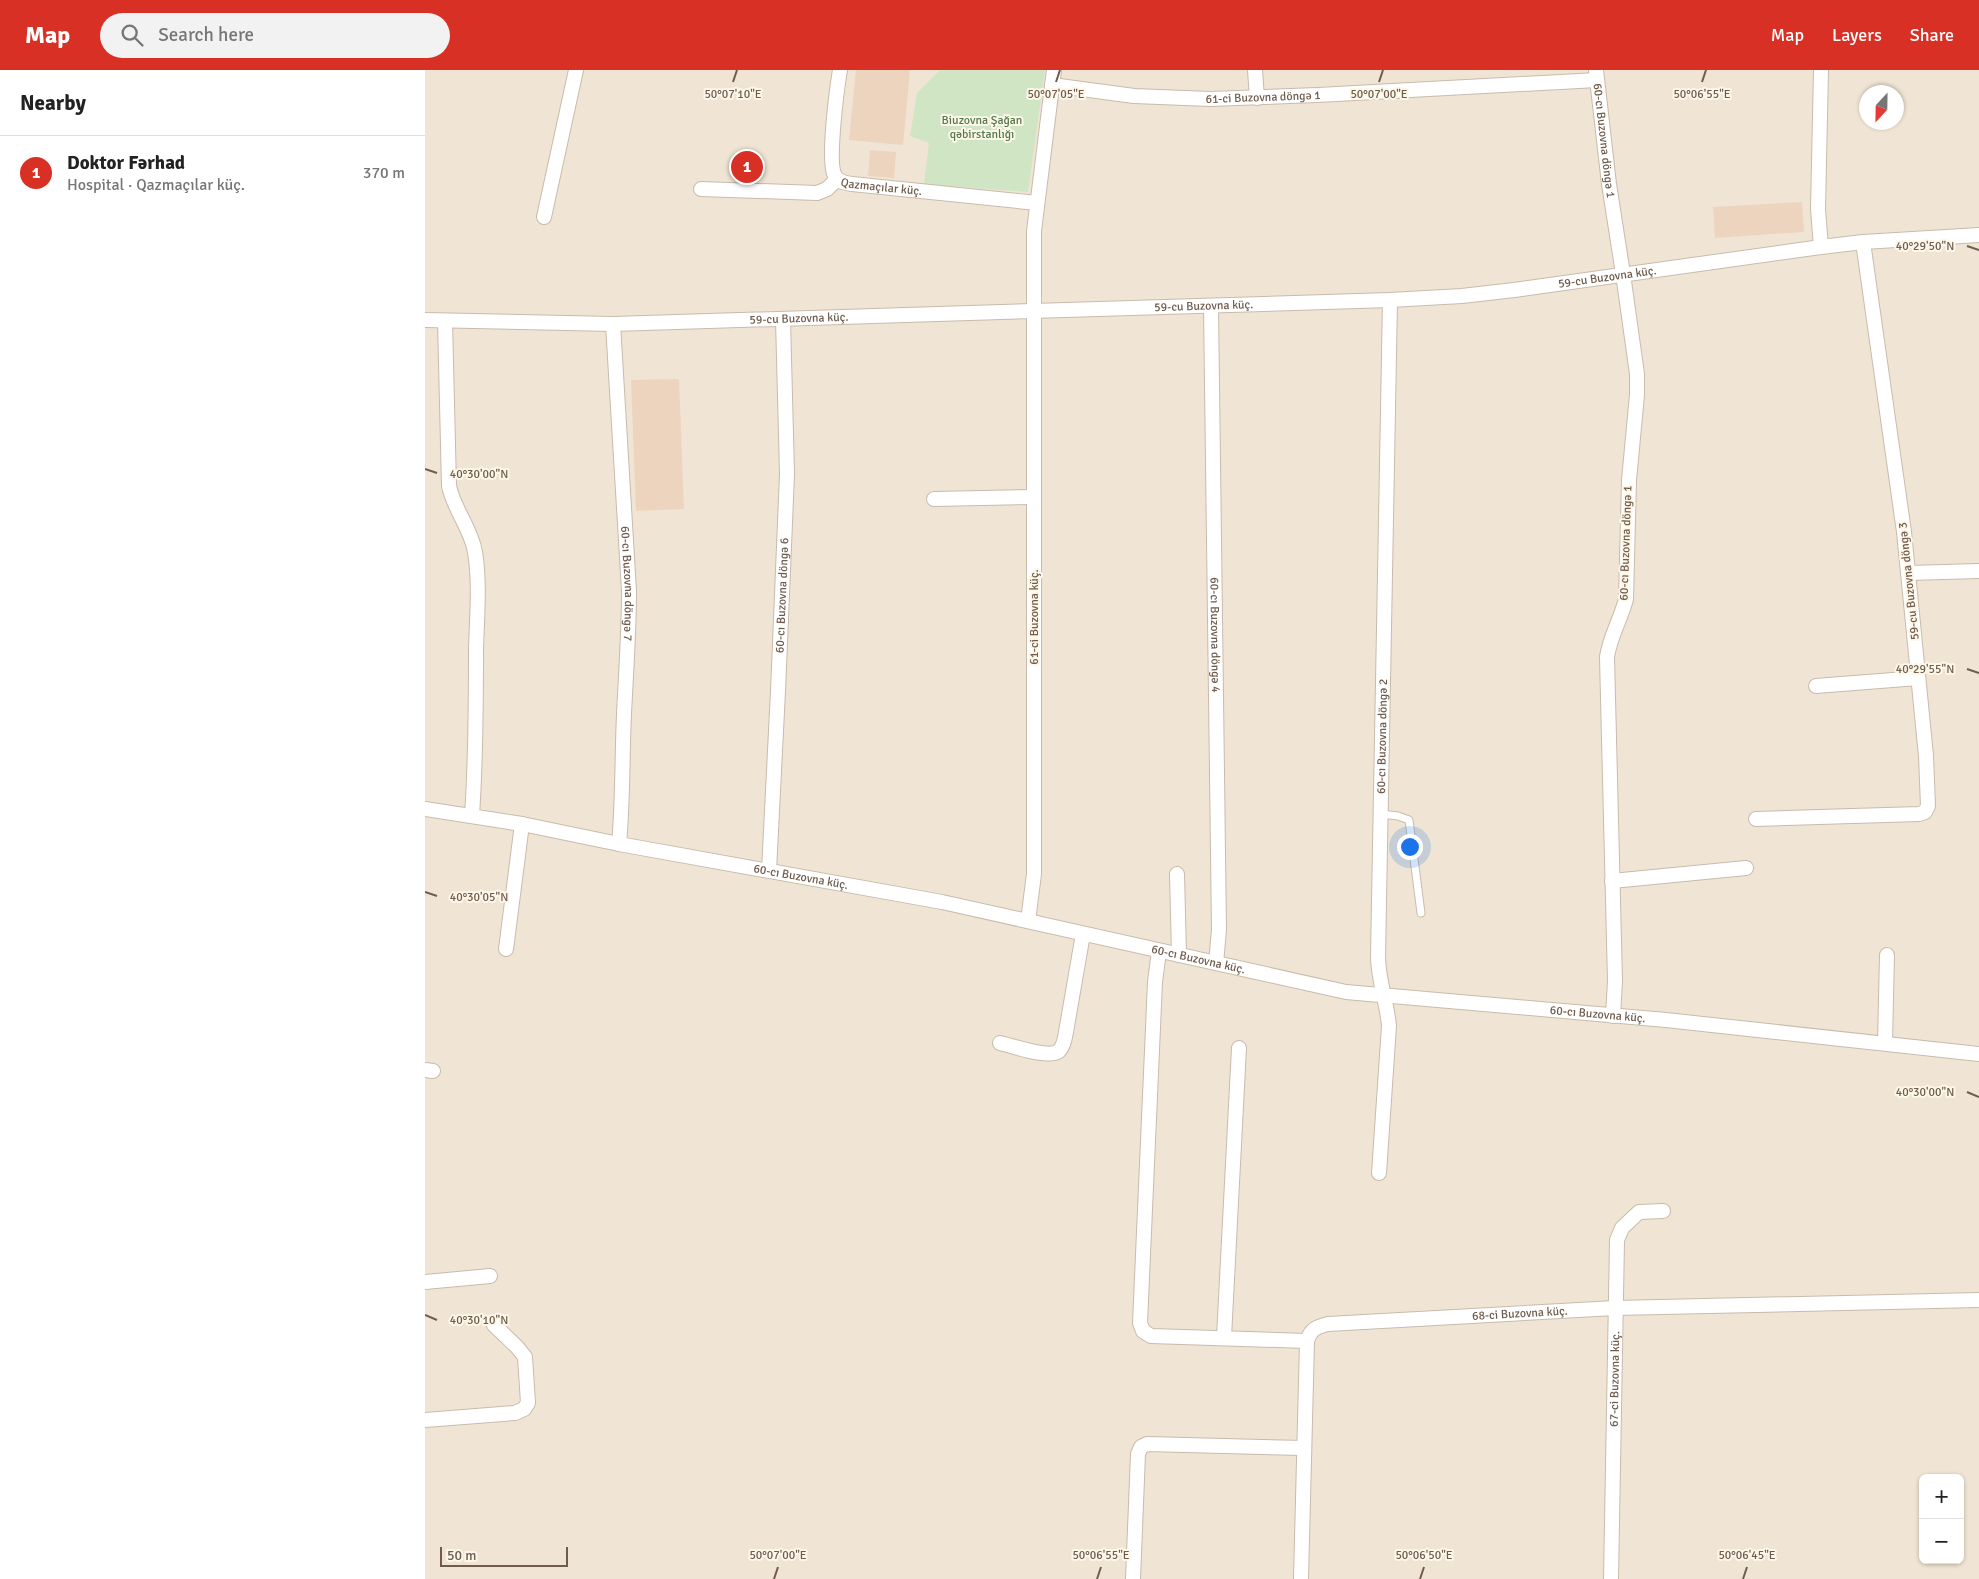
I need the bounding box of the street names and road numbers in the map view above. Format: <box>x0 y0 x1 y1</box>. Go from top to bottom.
street label: 60-cı Buzovna döngə 1 <box>1590 82 1619 199</box>
street label: 61-ci Buzovna döngə 1 <box>1205 87 1321 107</box>
street label: Qazmaçılar küç. <box>839 174 923 199</box>
street label: 59-cu Buzovna küç. <box>1557 263 1657 291</box>
street label: 59-cu Buzovna küç. <box>1154 297 1253 315</box>
street label: 59-cu Buzovna küç. <box>749 309 849 327</box>
street label: 60-cı Buzovna döngə 1 <box>1616 485 1636 601</box>
street label: 59-cu Buzovna döngə 3 <box>1895 521 1923 641</box>
street label: 60-cı Buzovna döngə 7 <box>618 525 637 642</box>
street label: 60-cı Buzovna döngə 6 <box>772 537 792 653</box>
street label: 61-ci Buzovna küç. <box>1027 569 1042 665</box>
street label: 60-cı Buzovna döngə 4 <box>1207 577 1223 693</box>
street label: 60-cı Buzovna döngə 2 <box>1373 678 1391 794</box>
street label: 60-cı Buzovna küç. <box>752 861 849 893</box>
street label: 60-cı Buzovna küç. <box>1150 941 1247 977</box>
street label: 60-cı Buzovna küç. <box>1549 1002 1646 1026</box>
street label: 68-ci Buzovna küç. <box>1472 1303 1568 1323</box>
street label: 67-ci Buzovna küç. <box>1606 1331 1623 1427</box>

